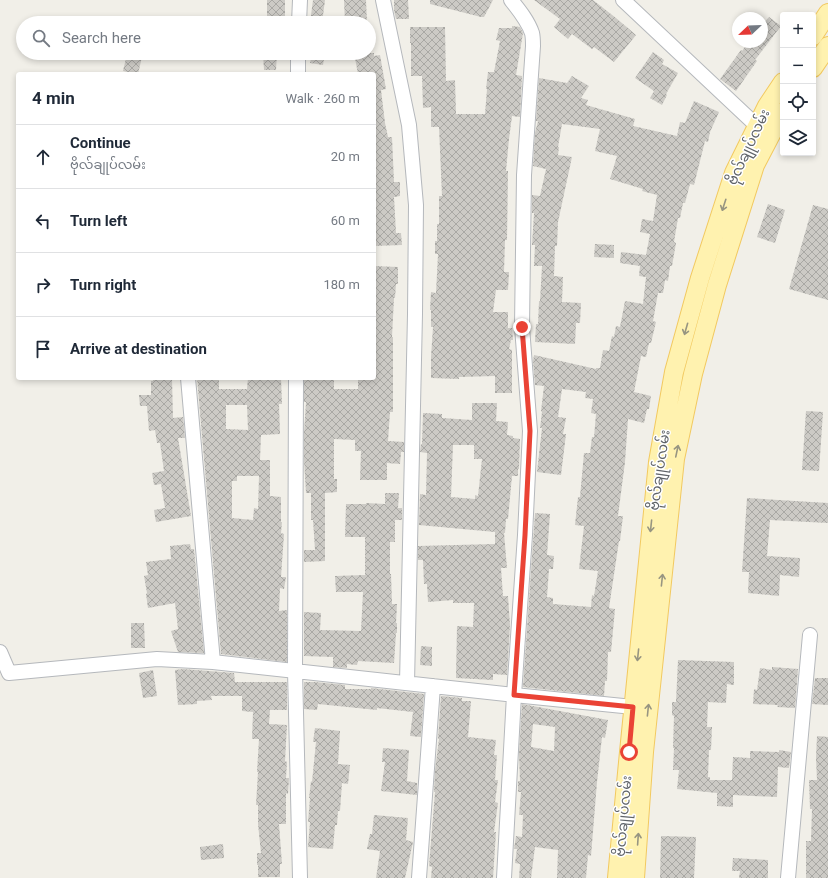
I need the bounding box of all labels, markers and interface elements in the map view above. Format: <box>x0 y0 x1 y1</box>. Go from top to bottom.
north arrow <box>732 12 768 48</box>
map controls <box>780 12 816 156</box>
button: + <box>780 12 816 48</box>
search box <box>16 16 376 60</box>
icon: search <box>30 27 52 49</box>
text: Search here <box>62 29 141 47</box>
button: − <box>780 48 816 84</box>
button: locate <box>780 84 816 120</box>
text: 4 min <box>32 88 75 108</box>
text: Walk · 260 m <box>285 91 360 106</box>
street label: ဗိုလ်ချုပ်လမ်း <box>722 106 776 189</box>
button: layers <box>780 120 816 156</box>
text: Continue <box>70 134 131 152</box>
icon: ahead <box>32 146 54 168</box>
text: 20 m <box>331 149 360 164</box>
text: ဗိုလ်ချုပ်လမ်း <box>70 157 146 172</box>
one-way arrow <box>720 198 727 211</box>
icon: left <box>32 210 54 232</box>
text: Turn left <box>70 212 127 230</box>
text: 60 m <box>331 213 360 228</box>
icon: right <box>32 274 54 296</box>
text: Turn right <box>70 276 136 294</box>
text: 180 m <box>323 277 360 292</box>
route end <box>513 318 531 336</box>
one-way arrow <box>682 322 689 335</box>
icon: arrive <box>32 338 54 360</box>
text: Arrive at destination <box>70 340 207 358</box>
street label: ဗိုလ်ချုပ်လမ်း <box>643 428 677 512</box>
one-way arrow <box>673 445 681 458</box>
one-way arrow <box>648 519 655 532</box>
one-way arrow <box>659 574 666 587</box>
one-way arrow <box>635 648 642 661</box>
one-way arrow <box>645 704 652 717</box>
route start <box>620 743 638 761</box>
street label: ဗိုလ်ချုပ်လမ်း <box>609 775 639 858</box>
one-way arrow <box>634 833 641 846</box>

